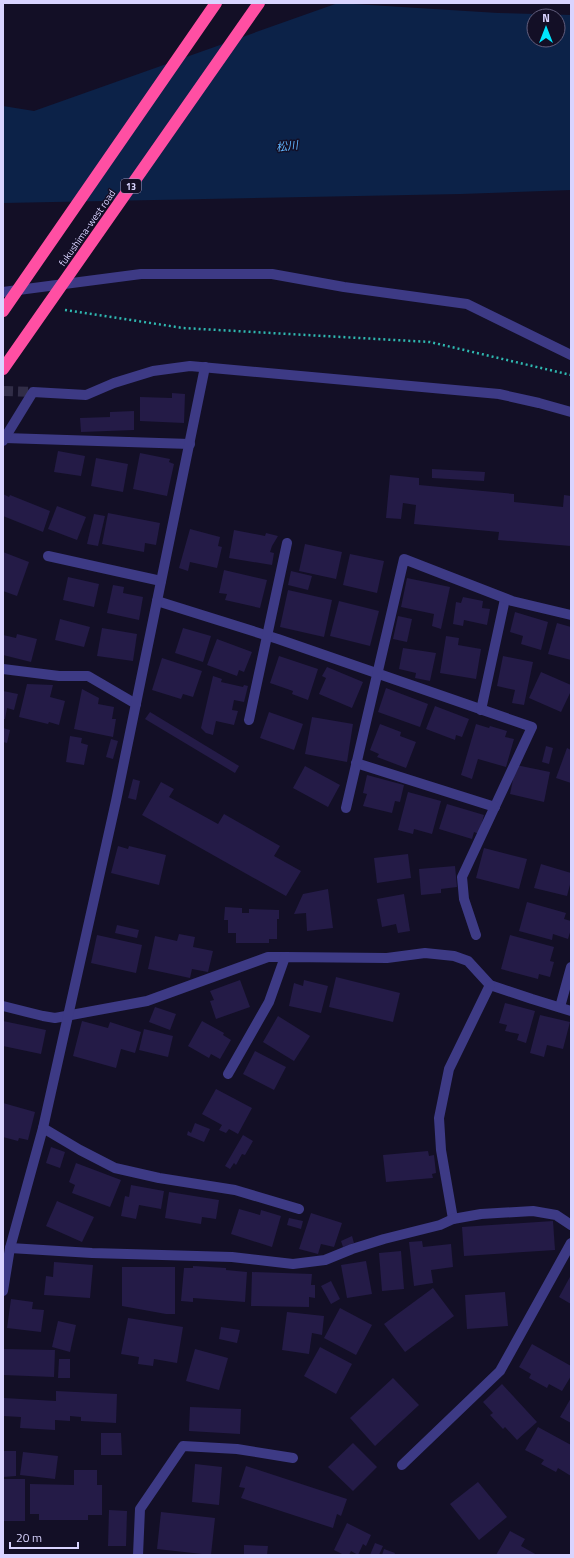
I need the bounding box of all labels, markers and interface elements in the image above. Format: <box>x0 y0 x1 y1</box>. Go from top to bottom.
north arrow <box>526 8 566 48</box>
text: N <box>542 10 550 26</box>
water label: 松川 <box>275 137 300 155</box>
road number: 13 <box>121 179 141 193</box>
street label: fukushima-west road <box>55 187 119 269</box>
scale bar <box>10 1524 78 1550</box>
text: 20 m <box>16 1528 42 1547</box>

